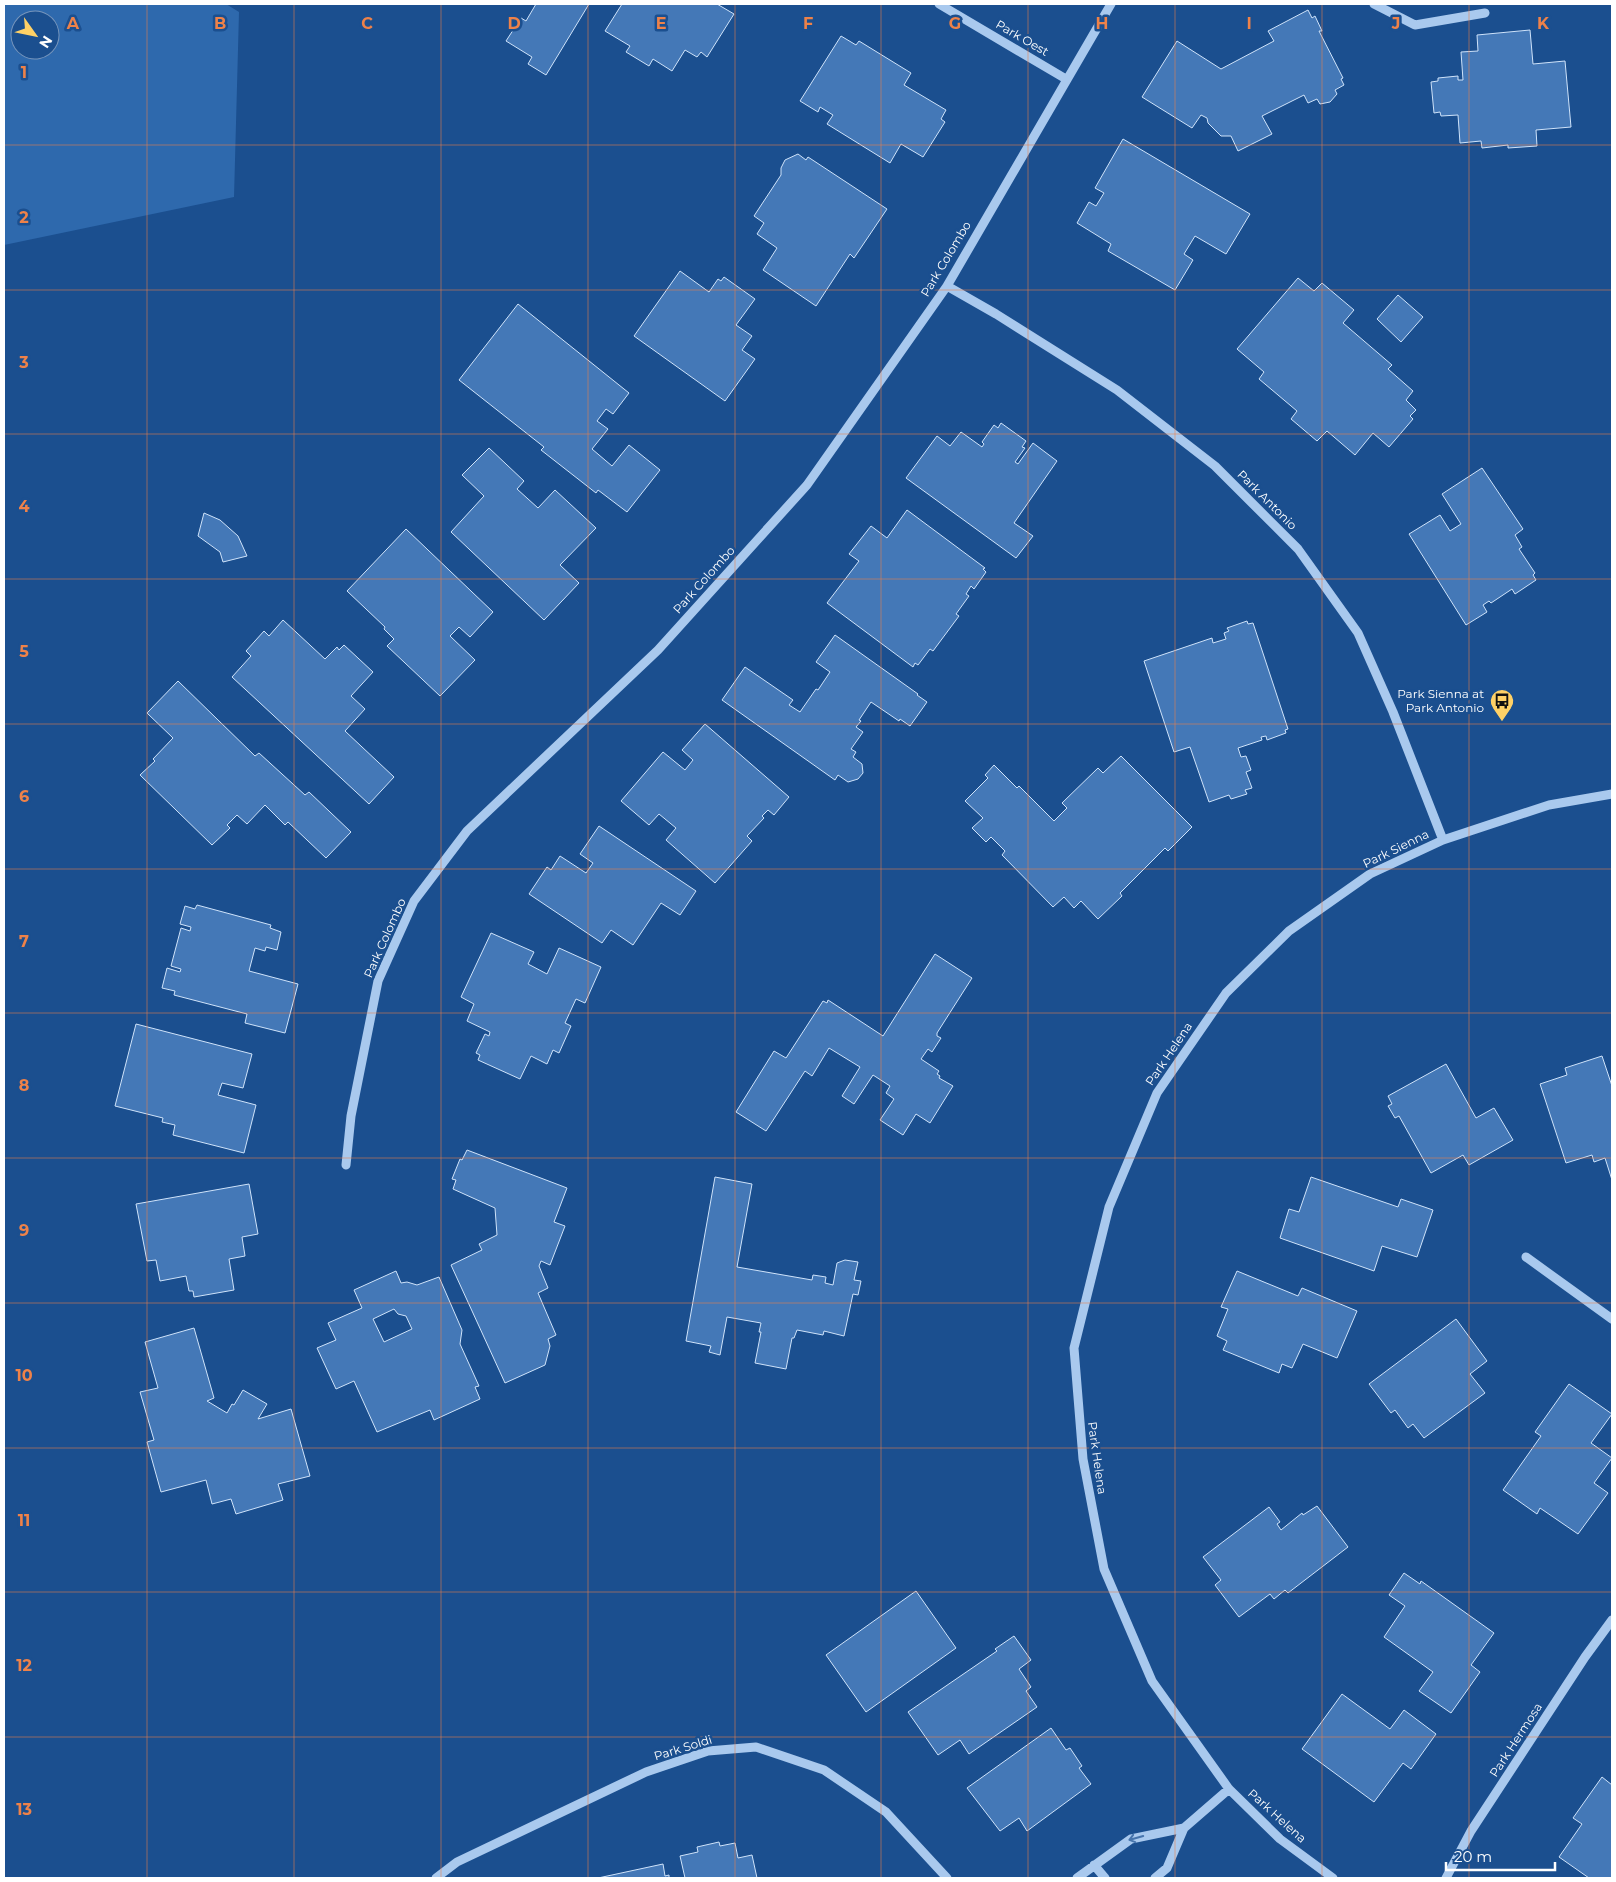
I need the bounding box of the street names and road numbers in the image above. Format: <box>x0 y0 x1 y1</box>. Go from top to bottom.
street label: Park Oest <box>993 16 1051 59</box>
street label: Park Colombo <box>917 218 974 299</box>
street label: Park Antonio <box>1234 467 1300 533</box>
street label: Park Colombo <box>669 543 738 616</box>
street label: Park Sienna <box>1360 826 1431 871</box>
street label: Park Colombo <box>360 896 409 980</box>
street label: Park Helena <box>1142 1019 1195 1088</box>
street label: Park Helena <box>1085 1421 1110 1495</box>
street label: Park Hermosa <box>1486 1700 1545 1780</box>
street label: Park Soldi <box>652 1732 714 1763</box>
street label: Park Helena <box>1245 1786 1310 1846</box>

